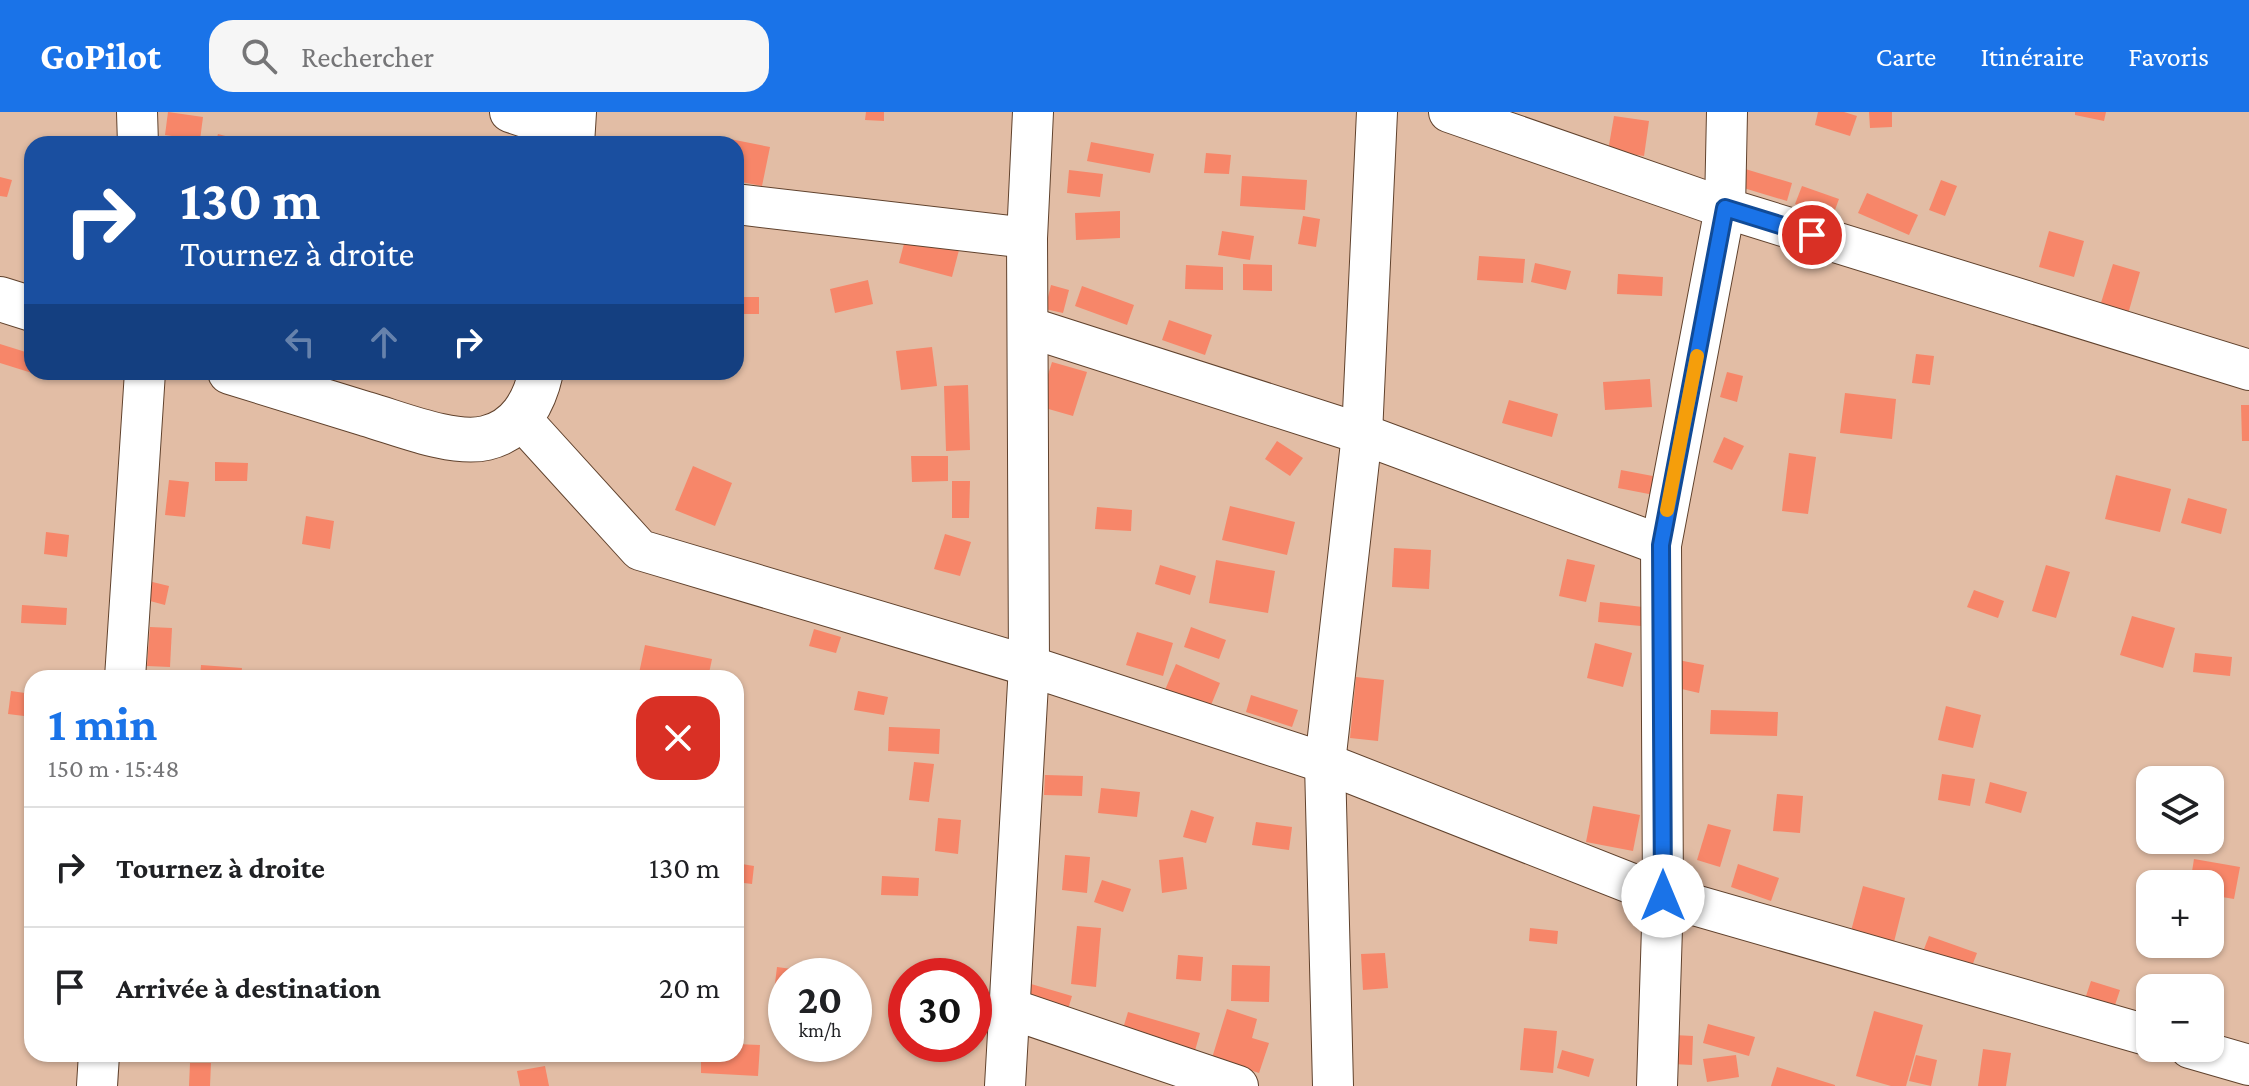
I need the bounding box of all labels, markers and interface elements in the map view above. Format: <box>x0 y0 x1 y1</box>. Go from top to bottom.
search box <box>209 20 769 92</box>
icon: search <box>237 34 281 78</box>
text: GoPilot <box>40 35 161 77</box>
text: Rechercher <box>301 40 434 73</box>
text: Carte <box>1876 41 1936 72</box>
text: Itinéraire <box>1980 41 2084 72</box>
text: Favoris <box>2128 41 2209 72</box>
icon: right <box>48 168 152 272</box>
text: 130 m <box>180 169 321 231</box>
pin <box>1778 201 1846 269</box>
icon: arrive <box>1790 213 1834 257</box>
text: Tournez à droite <box>180 234 414 274</box>
icon: left <box>278 320 322 364</box>
icon: ahead <box>362 320 406 364</box>
icon: right <box>446 320 490 364</box>
button: close <box>636 696 720 780</box>
text: 1 min <box>48 697 157 750</box>
text: 150 m · 15:48 <box>48 754 179 783</box>
map controls <box>2136 766 2224 1062</box>
button: layers <box>2136 766 2224 854</box>
icon: right <box>48 845 92 889</box>
text: Tournez à droite <box>116 851 325 884</box>
text: 130 m <box>649 851 720 884</box>
position arrow <box>1621 854 1705 938</box>
button: + <box>2136 870 2224 958</box>
speed limit sign: 30 <box>888 958 992 1062</box>
icon: arrive <box>48 965 92 1009</box>
text: Arrivée à destination <box>116 971 381 1004</box>
text: 20 m <box>659 971 720 1004</box>
button: − <box>2136 974 2224 1062</box>
text: 20 <box>798 977 842 1022</box>
text: km/h <box>798 1019 842 1041</box>

